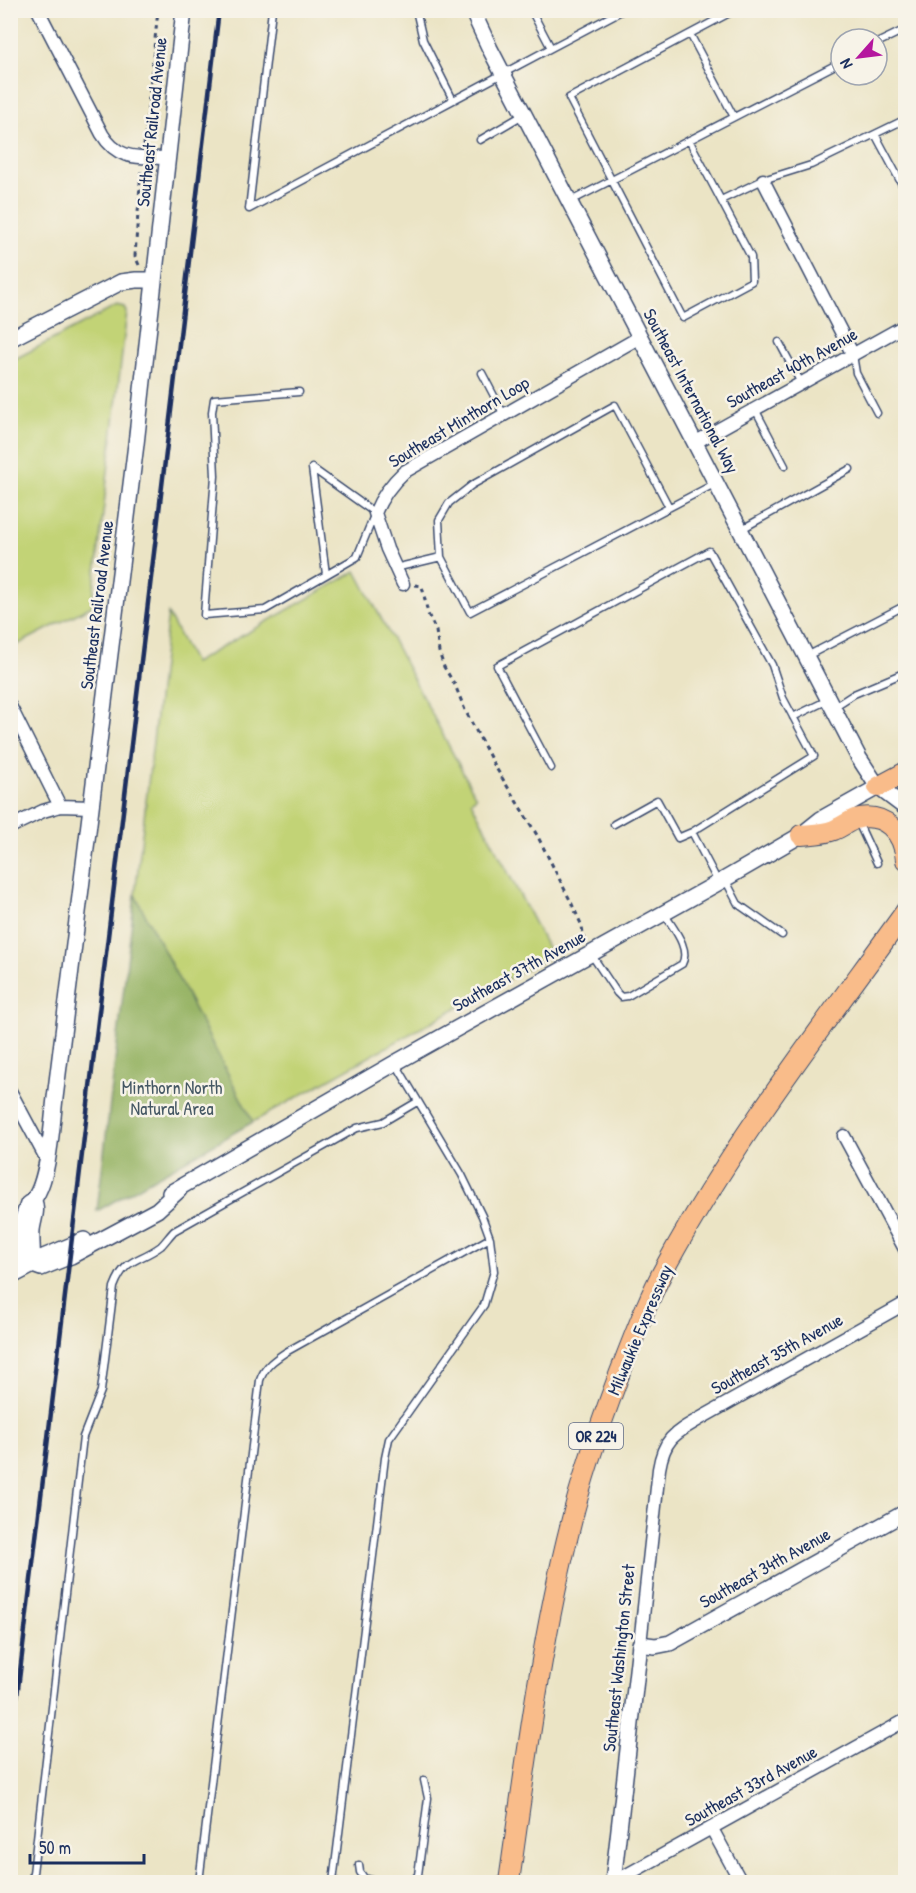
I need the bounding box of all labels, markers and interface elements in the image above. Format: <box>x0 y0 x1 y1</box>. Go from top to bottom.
north arrow <box>829 27 889 87</box>
street label: Southeast Railroad Avenue <box>130 36 173 208</box>
text: N <box>834 55 857 73</box>
street label: Southeast International Way <box>637 304 746 478</box>
street label: Southeast 40th Avenue <box>722 321 862 414</box>
street label: Southeast Minthorn Loop <box>384 370 534 473</box>
street label: Southeast Railroad Avenue <box>74 519 119 691</box>
street label: Southeast 37th Avenue <box>448 924 590 1017</box>
park label: Minthorn North Natural Area <box>122 1075 223 1121</box>
street label: Milwaukie Expressway <box>601 1260 678 1399</box>
street label: Southeast 35th Avenue <box>706 1307 847 1400</box>
road number: OR 224 <box>569 1423 623 1449</box>
street label: Southeast 34th Avenue <box>695 1521 835 1614</box>
street label: Southeast Washington Street <box>596 1562 641 1753</box>
street label: Southeast 33rd Avenue <box>680 1739 821 1832</box>
scale bar <box>30 1827 144 1865</box>
text: 50 m <box>39 1835 71 1860</box>

